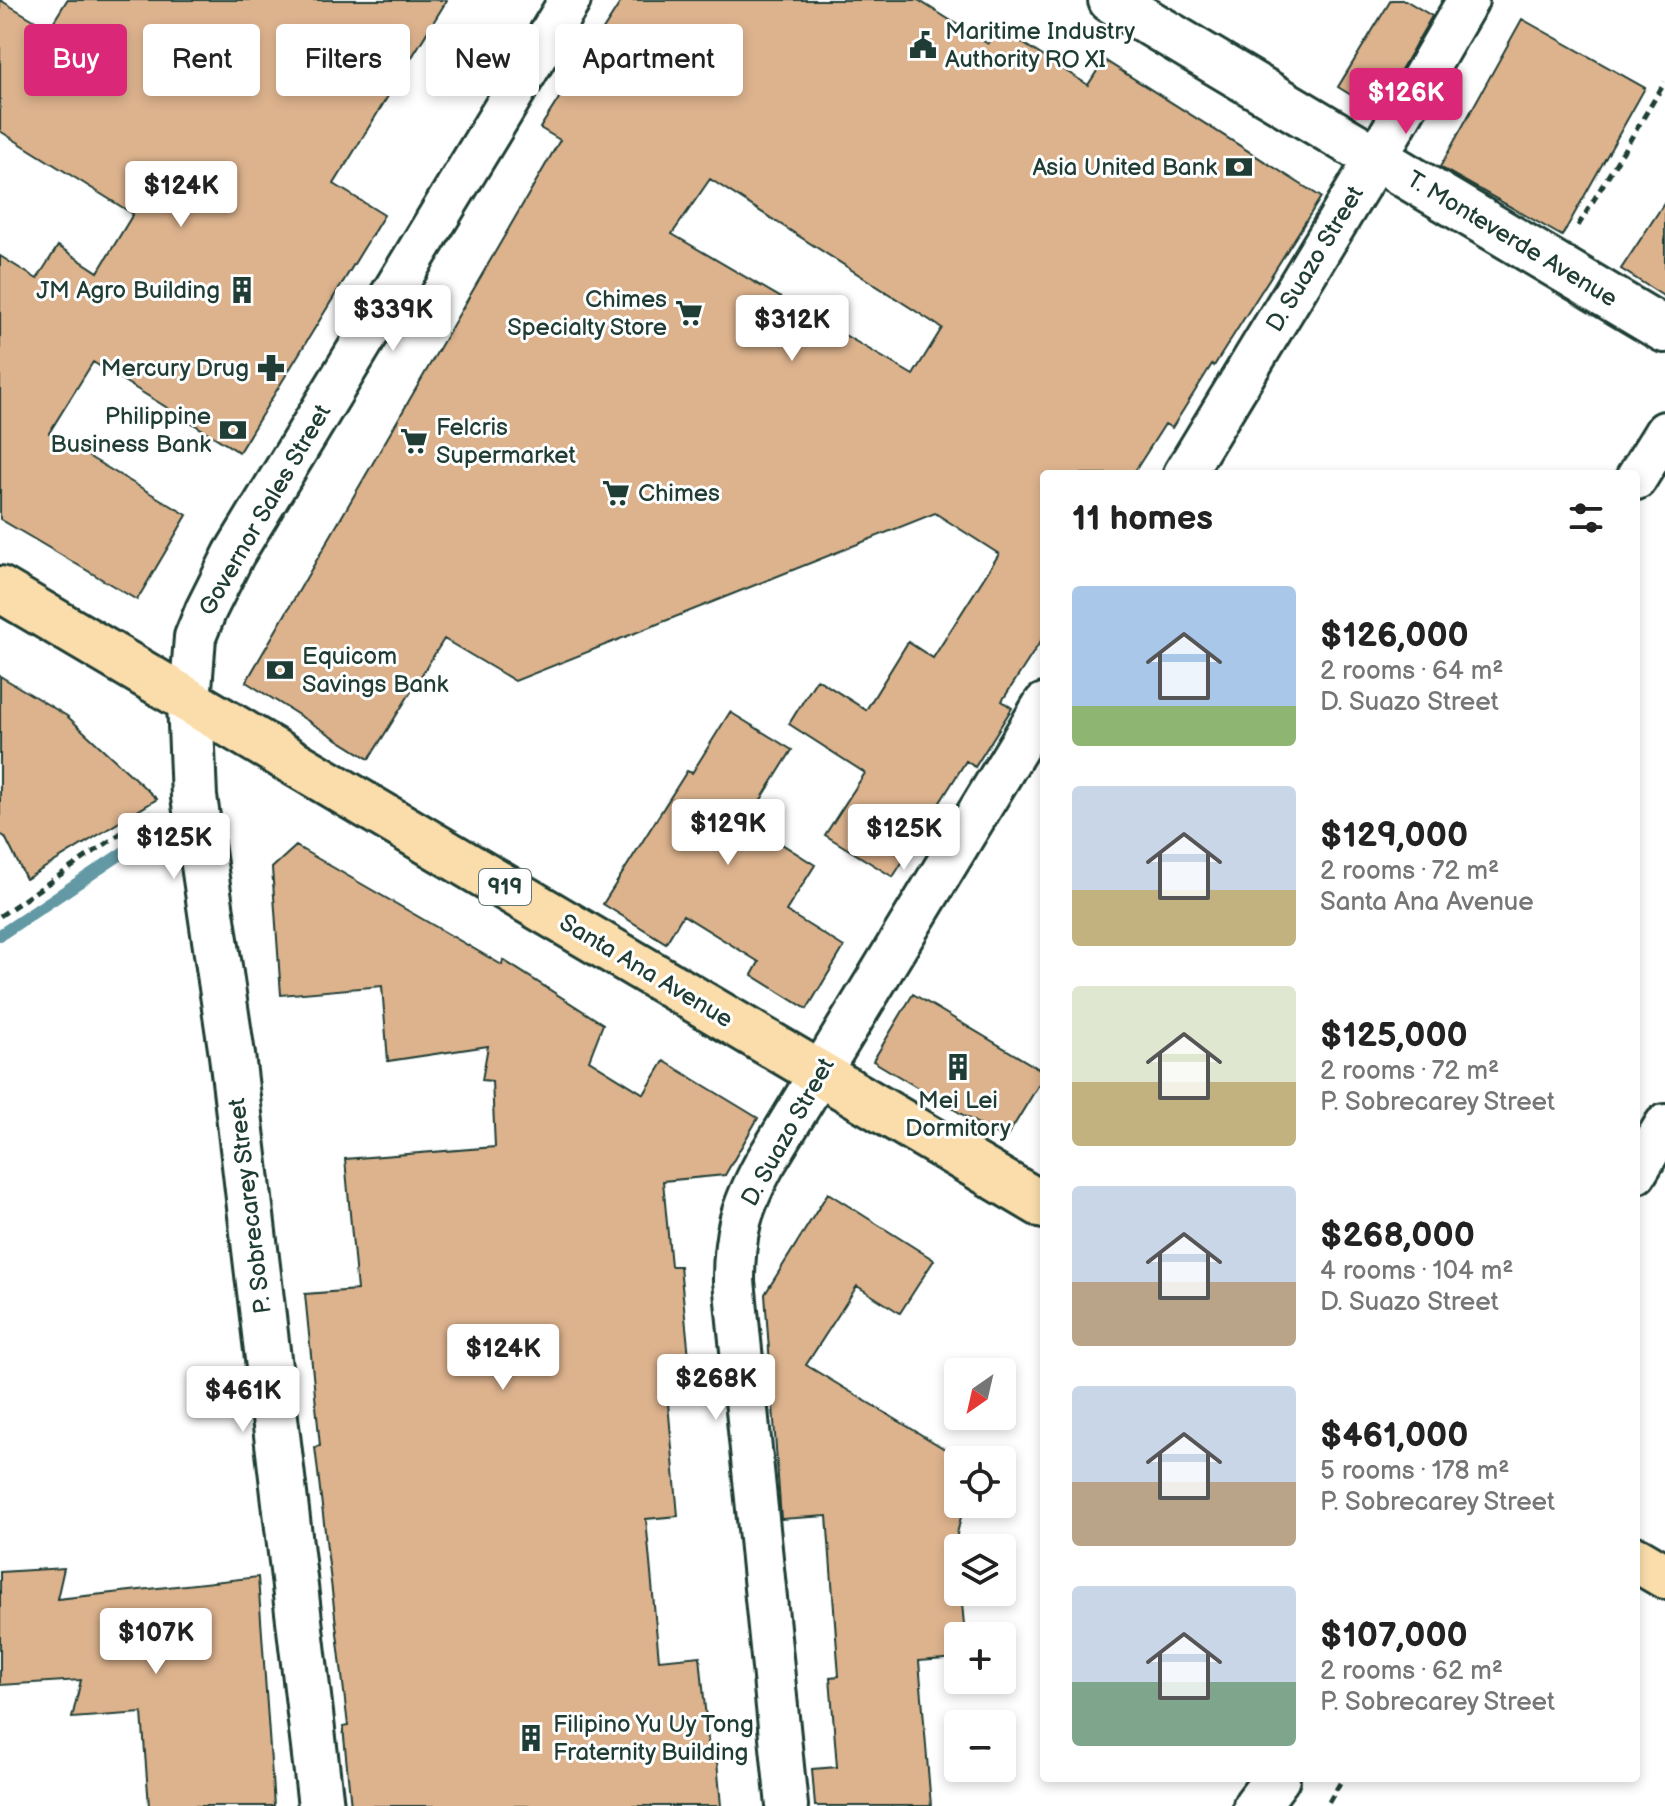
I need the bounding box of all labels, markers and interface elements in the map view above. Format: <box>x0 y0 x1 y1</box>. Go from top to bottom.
place label: Maritime Industry Authority RO XI <box>945 17 1135 74</box>
chip: Buy <box>24 24 127 96</box>
chip: Rent <box>143 24 260 96</box>
chip: Filters <box>276 24 410 96</box>
chip: New <box>426 24 539 96</box>
chip: Apartment <box>555 24 743 96</box>
public building icon: Maritime Industry Authority RO XI <box>908 30 938 60</box>
pin: $126K <box>1350 68 1462 136</box>
text: $126K <box>1367 78 1445 109</box>
bank icon: Asia United Bank <box>1224 152 1254 182</box>
place label: Asia United Bank <box>1033 153 1217 182</box>
pin: $124K <box>125 161 237 229</box>
street label: T. Monteverde Avenue <box>1402 165 1622 313</box>
text: $124K <box>143 171 219 202</box>
street label: D. Suazo Street <box>1260 180 1370 337</box>
building icon: JM Agro Building <box>227 275 257 305</box>
place label: JM Agro Building <box>36 276 220 305</box>
pin: $339K <box>337 285 449 353</box>
place label: Chimes Specialty Store <box>507 285 667 342</box>
text: $339K <box>353 295 433 326</box>
pin: $312K <box>736 295 848 363</box>
supermarket icon: Chimes Specialty Store <box>674 298 704 328</box>
text: $312K <box>754 305 830 336</box>
pharmacy icon: Mercury Drug <box>256 353 286 383</box>
place label: Mercury Drug <box>101 354 249 383</box>
street label: Governor Sales Street <box>193 399 338 621</box>
place label: Philippine Business Bank <box>50 402 211 459</box>
place label: Felcris Supermarket <box>436 413 576 470</box>
bank icon: Philippine Business Bank <box>218 415 248 445</box>
supermarket icon: Felcris Supermarket <box>399 426 429 456</box>
supermarket icon: Chimes <box>601 478 631 508</box>
place label: Chimes <box>638 479 720 508</box>
icon: filters <box>1564 496 1608 540</box>
text: 11 homes <box>1072 498 1213 539</box>
text: $126,000 <box>1320 615 1469 656</box>
icon: home <box>1136 618 1232 714</box>
place label: Equicom Savings Bank <box>302 642 449 699</box>
bank icon: Equicom Savings Bank <box>265 655 295 685</box>
text: 2 rooms · 64 m² <box>1320 656 1504 687</box>
text: D. Suazo Street <box>1320 687 1499 718</box>
pin: $129K <box>672 799 784 867</box>
pin: $125K <box>848 804 960 872</box>
text: $129K <box>690 809 766 840</box>
pin: $125K <box>118 813 230 881</box>
text: $125K <box>866 814 942 845</box>
text: $129,000 <box>1320 815 1468 856</box>
icon: home <box>1136 818 1232 914</box>
text: $125K <box>136 823 212 854</box>
text: 2 rooms · 72 m² <box>1320 856 1499 887</box>
road number: 919 <box>479 869 531 905</box>
text: Santa Ana Avenue <box>1320 887 1534 918</box>
street label: Santa Ana Avenue <box>554 908 738 1034</box>
text: $125,000 <box>1320 1015 1468 1056</box>
icon: home <box>1136 1018 1232 1114</box>
street label: D. Suazo Street <box>735 1052 841 1211</box>
building icon: Mei Lei Dormitory <box>943 1052 973 1082</box>
text: 2 rooms · 72 m² <box>1320 1056 1499 1087</box>
place label: Mei Lei Dormitory <box>905 1086 1011 1143</box>
text: P. Sobrecarey Street <box>1320 1087 1555 1118</box>
street label: P. Sobrecarey Street <box>222 1096 278 1315</box>
text: $268,000 <box>1320 1215 1475 1256</box>
icon: home <box>1136 1218 1232 1314</box>
text: 4 rooms · 104 m² <box>1320 1256 1514 1287</box>
text: D. Suazo Street <box>1320 1287 1499 1318</box>
pin: $124K <box>447 1324 559 1392</box>
text: $124K <box>465 1334 541 1365</box>
pin: $268K <box>660 1354 772 1422</box>
north arrow <box>944 1358 1016 1430</box>
map controls <box>944 1358 1016 1782</box>
text: $268K <box>675 1364 757 1395</box>
pin: $461K <box>187 1366 299 1434</box>
text: $461K <box>205 1376 281 1407</box>
text: $461,000 <box>1320 1415 1468 1456</box>
icon: home <box>1136 1418 1232 1514</box>
button: locate <box>944 1446 1016 1518</box>
text: 5 rooms · 178 m² <box>1320 1456 1509 1487</box>
text: P. Sobrecarey Street <box>1320 1487 1555 1518</box>
button: layers <box>944 1534 1016 1606</box>
pin: $107K <box>100 1608 212 1676</box>
text: $107,000 <box>1320 1615 1468 1656</box>
text: $107K <box>118 1618 194 1649</box>
icon: home <box>1136 1618 1232 1714</box>
button: + <box>944 1622 1016 1694</box>
text: 2 rooms · 62 m² <box>1320 1656 1503 1687</box>
text: P. Sobrecarey Street <box>1320 1687 1555 1718</box>
place label: Filipino Yu Uy Tong Fraternity Building <box>553 1710 754 1767</box>
button: − <box>944 1710 1016 1782</box>
building icon: Filipino Yu Uy Tong Fraternity Building <box>516 1723 546 1753</box>

